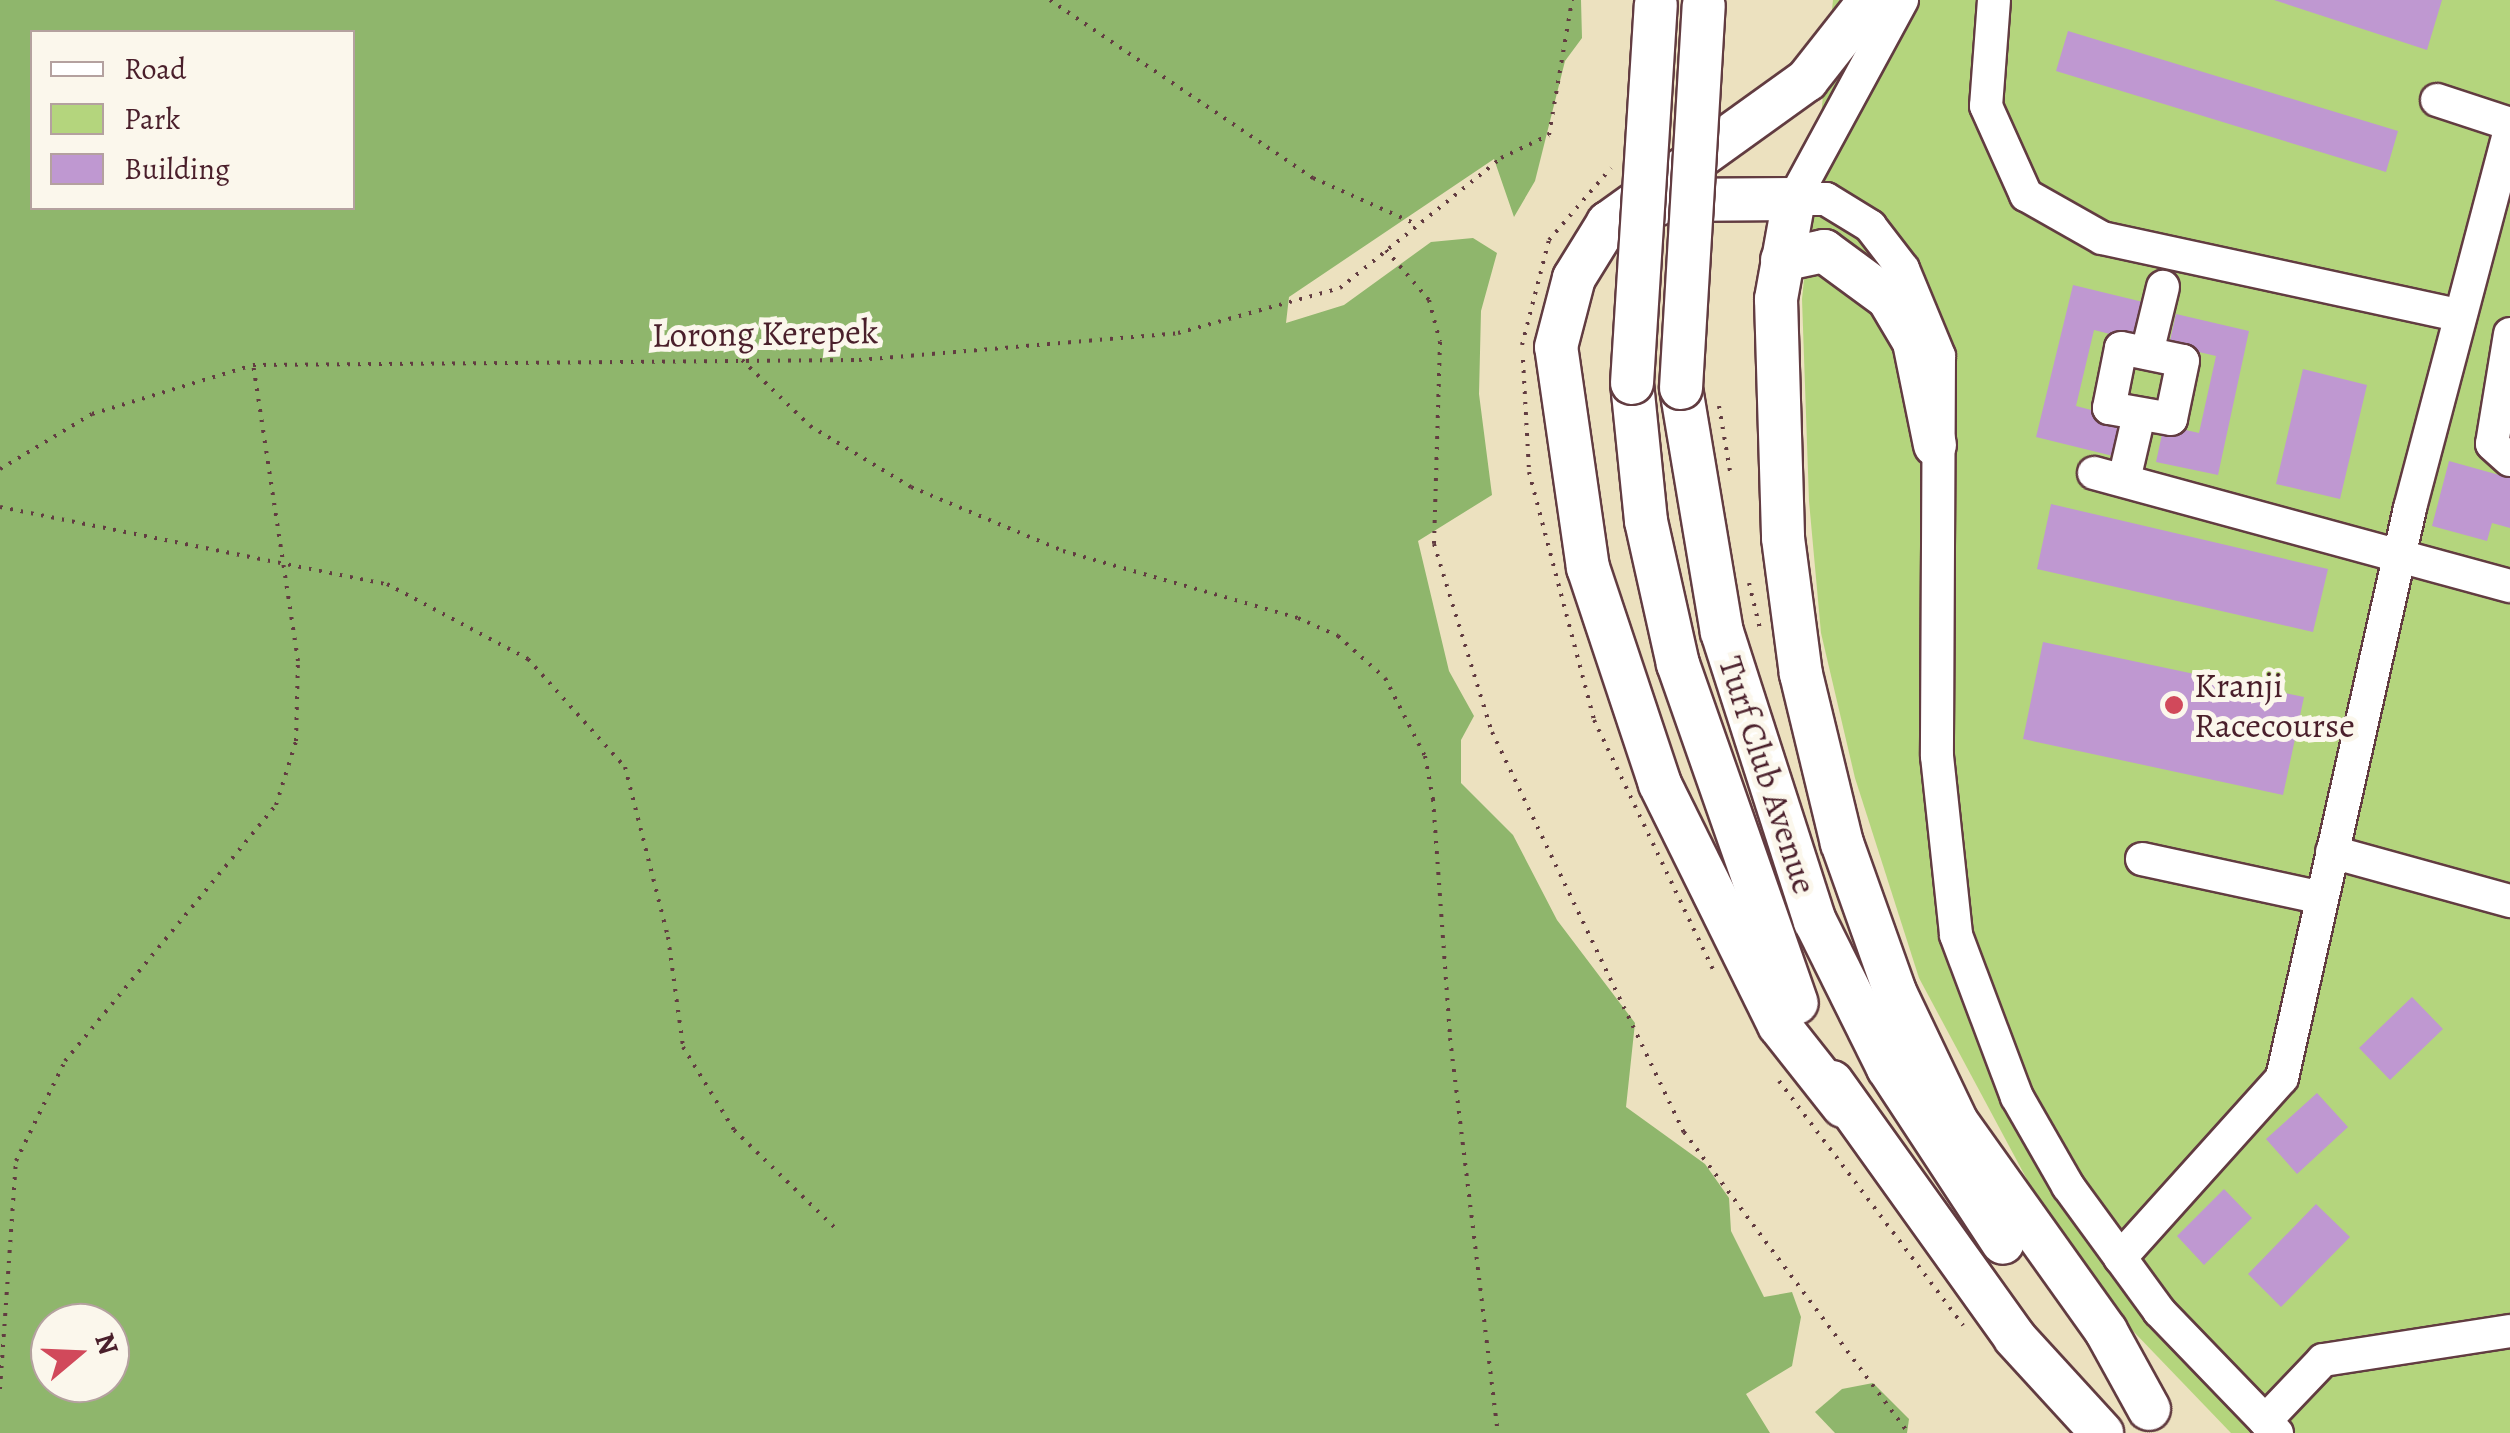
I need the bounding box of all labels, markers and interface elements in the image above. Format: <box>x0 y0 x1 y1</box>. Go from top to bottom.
legend <box>30 30 355 210</box>
text: Road <box>124 49 186 89</box>
text: Park <box>124 99 180 139</box>
text: Building <box>124 149 230 189</box>
street label: Lorong Kerepek <box>652 310 878 356</box>
street label: Turf Club Avenue <box>1710 651 1826 899</box>
place label: Kranji Racecourse <box>2194 664 2355 746</box>
marker: Kranji Racecourse <box>2163 694 2185 716</box>
north arrow <box>30 1303 130 1403</box>
text: N <box>85 1328 128 1360</box>

